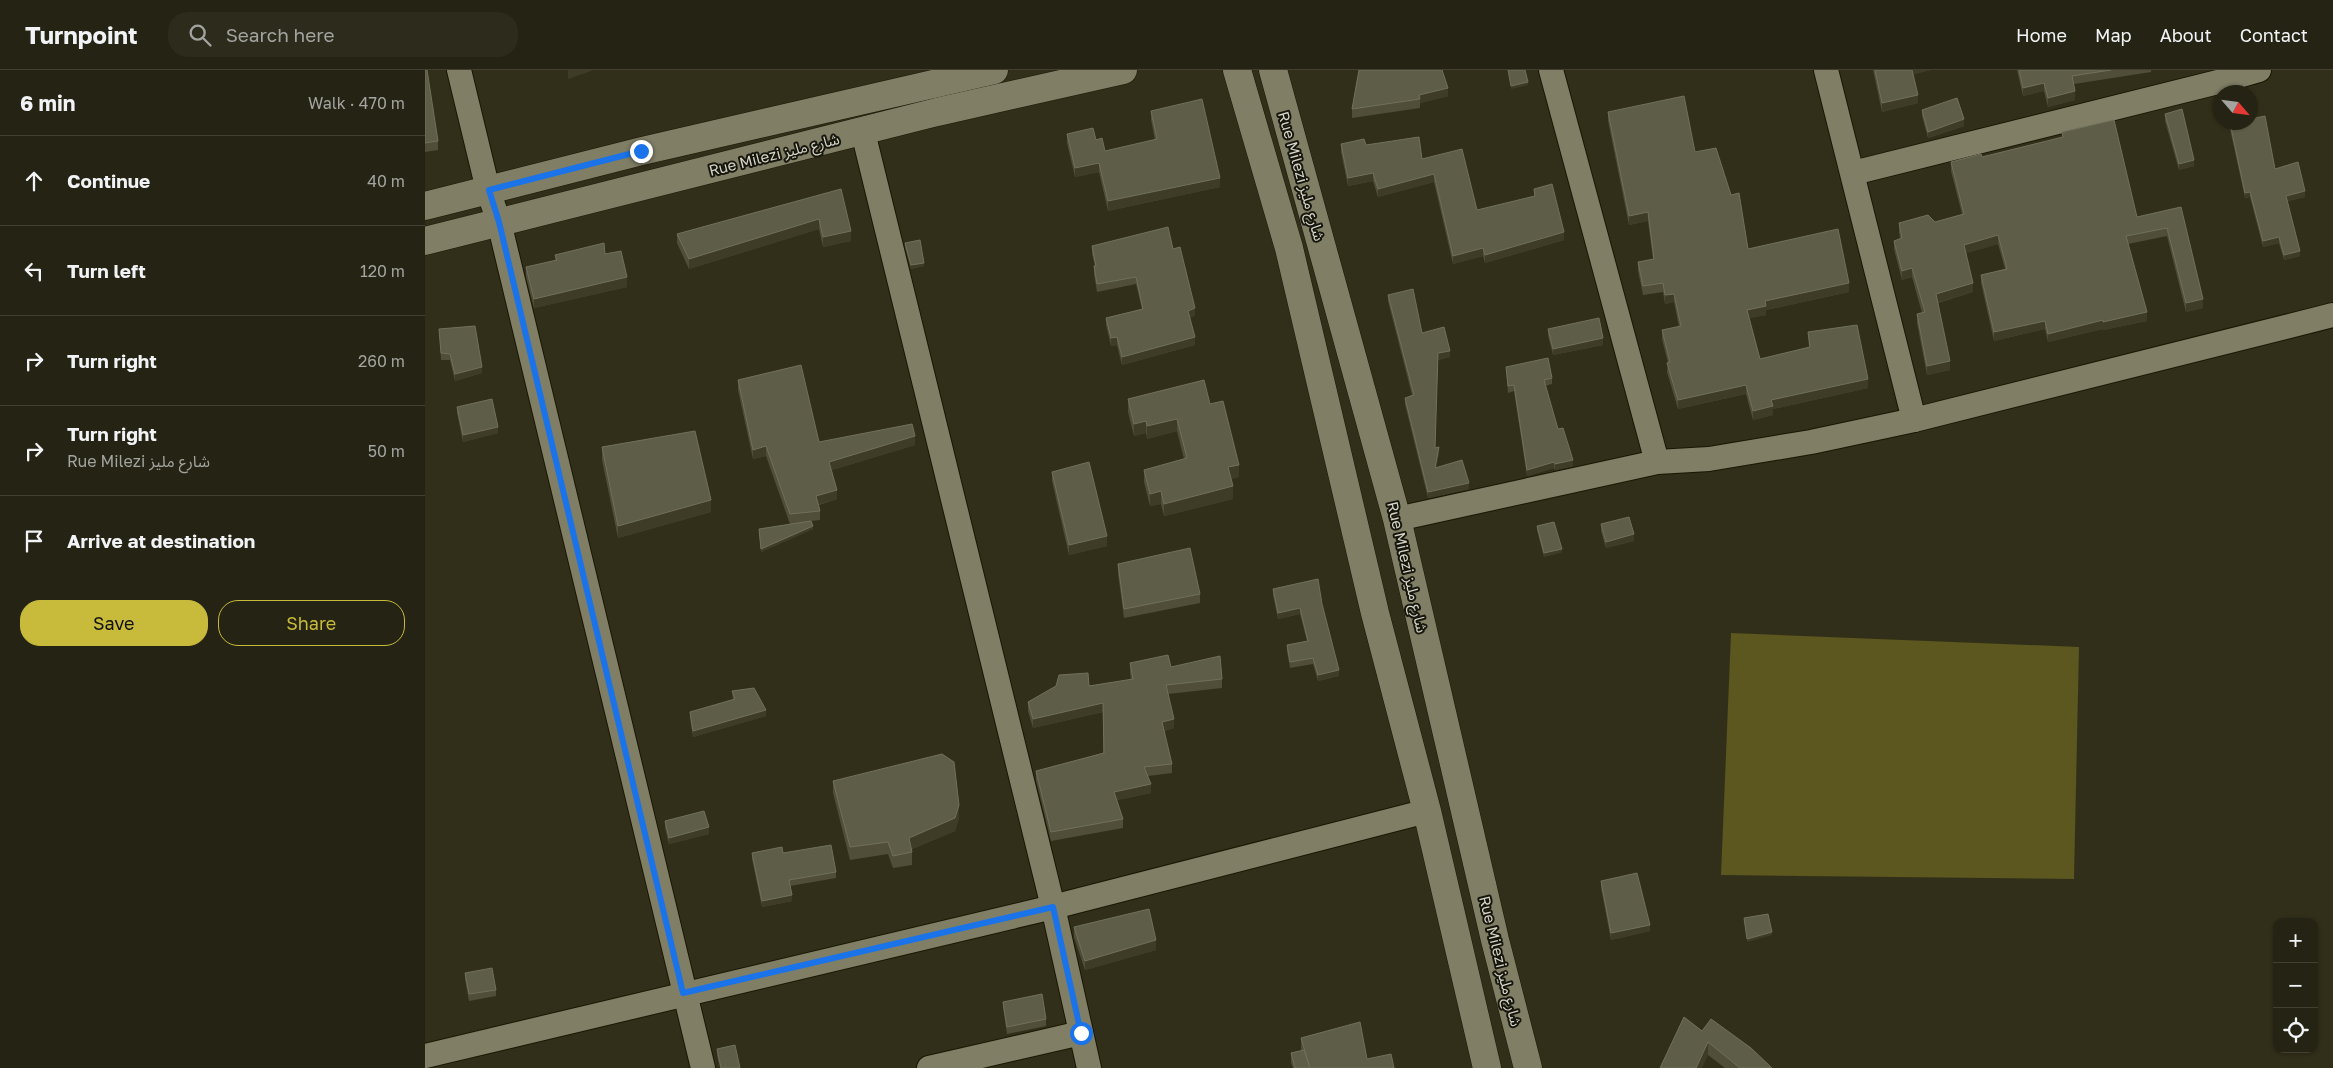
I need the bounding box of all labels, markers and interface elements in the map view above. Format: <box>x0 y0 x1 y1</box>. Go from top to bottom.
search box <box>168 12 518 57</box>
text: Turnpoint <box>25 20 138 49</box>
icon: search <box>186 21 214 49</box>
text: Search here <box>226 23 335 46</box>
text: Home <box>2016 24 2067 46</box>
text: Map <box>2095 24 2132 46</box>
text: About <box>2160 24 2212 46</box>
text: Contact <box>2240 24 2308 46</box>
north arrow <box>2213 85 2258 130</box>
text: 6 min <box>20 90 75 116</box>
text: Walk · 470 m <box>308 93 405 113</box>
street label: Rue Milezi شارع مليز <box>1271 109 1329 244</box>
street label: Rue Milezi شارع مليز <box>707 129 842 183</box>
route end <box>630 140 653 163</box>
icon: ahead <box>20 167 48 195</box>
text: Continue <box>67 169 150 192</box>
text: 40 m <box>367 171 405 191</box>
icon: left <box>20 257 48 285</box>
text: Turn left <box>67 259 146 282</box>
text: 120 m <box>360 261 405 281</box>
icon: right <box>20 347 48 375</box>
text: Turn right <box>67 349 157 372</box>
text: 260 m <box>358 351 405 371</box>
text: Turn right <box>67 422 157 445</box>
icon: right <box>20 437 48 465</box>
text: 50 m <box>368 441 405 461</box>
text: Rue Milezi شارع مليز <box>67 451 210 471</box>
street label: Rue Milezi شارع مليز <box>1380 500 1432 635</box>
icon: arrive <box>20 527 48 555</box>
text: Arrive at destination <box>67 529 255 552</box>
button: Save <box>20 600 208 646</box>
button: Share <box>218 600 405 646</box>
street label: Rue Milezi شارع مليز <box>1472 894 1526 1029</box>
map controls <box>2273 918 2318 1053</box>
button: + <box>2273 918 2318 963</box>
button: − <box>2273 963 2318 1008</box>
button: locate <box>2273 1008 2318 1053</box>
route start <box>1070 1022 1093 1045</box>

